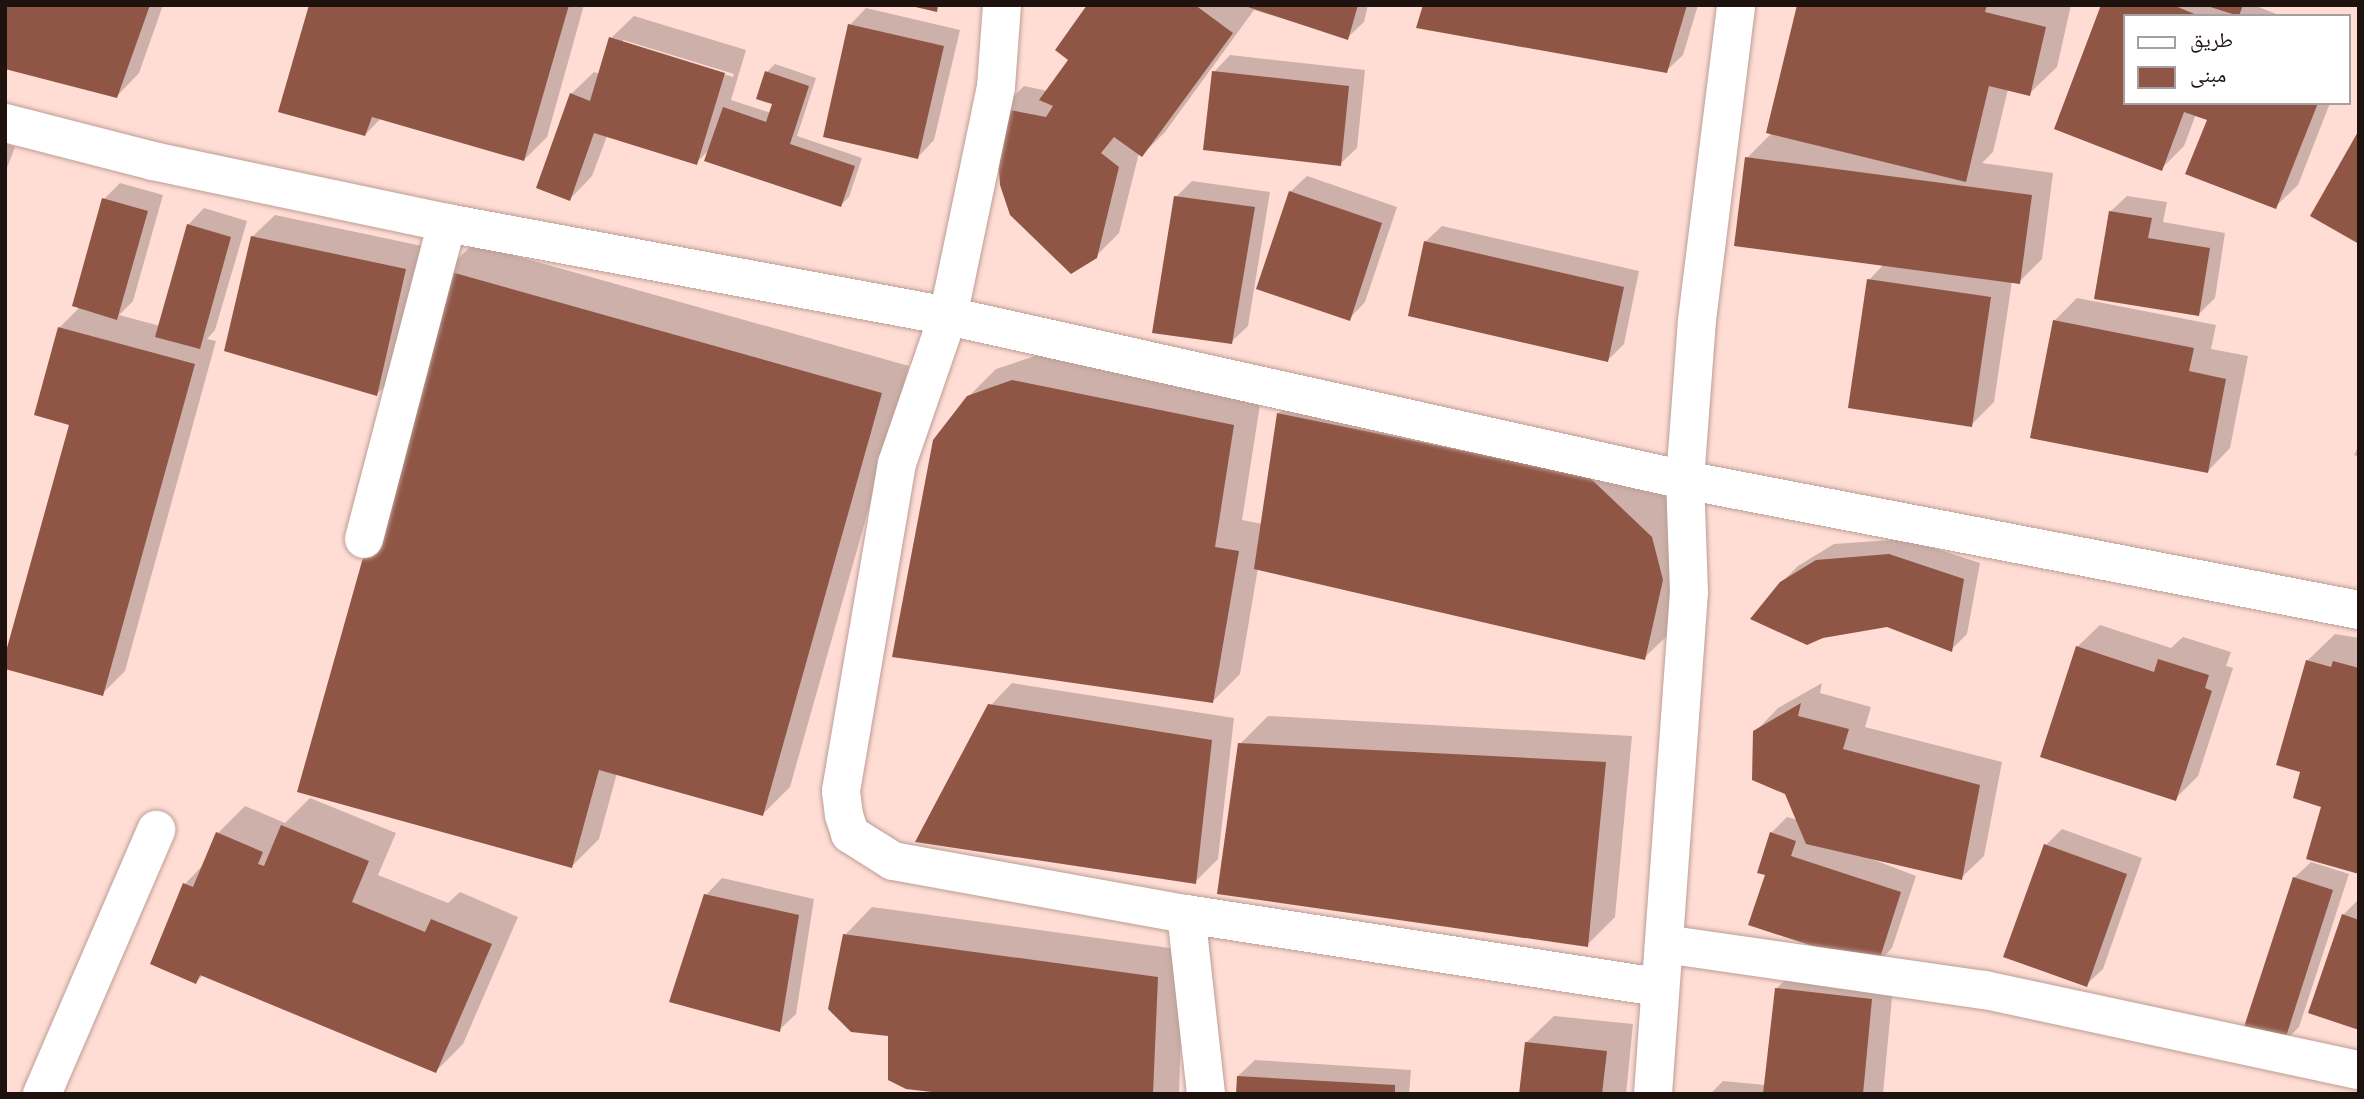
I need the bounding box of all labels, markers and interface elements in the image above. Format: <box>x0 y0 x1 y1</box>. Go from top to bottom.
legend <box>2122 14 2350 105</box>
text: طريق <box>2190 26 2233 51</box>
text: مبنى <box>2190 61 2226 86</box>

